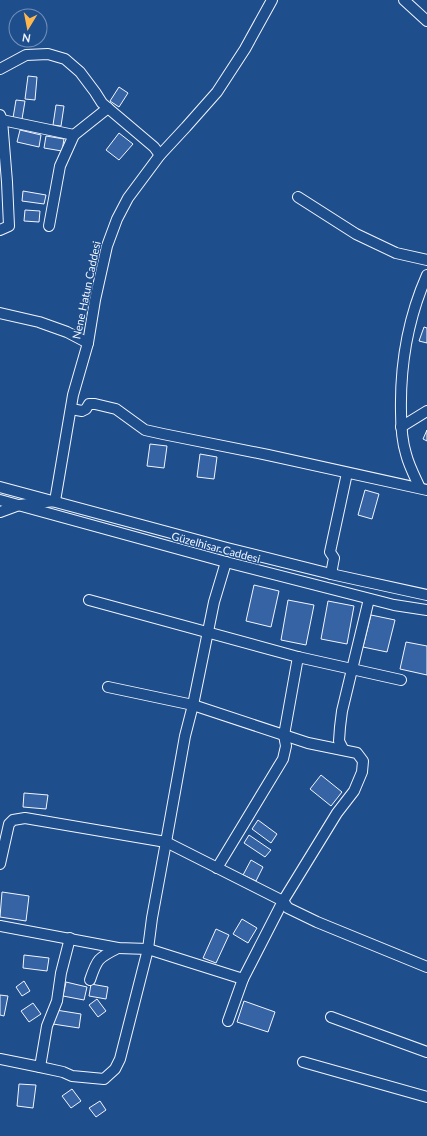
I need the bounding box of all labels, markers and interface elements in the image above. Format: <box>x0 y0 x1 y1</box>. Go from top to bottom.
north arrow <box>8 8 48 48</box>
text: N <box>21 31 31 45</box>
street label: Nene Hatun Caddesi <box>69 239 103 340</box>
street label: Güzelhisar Caddesi <box>170 529 262 565</box>

